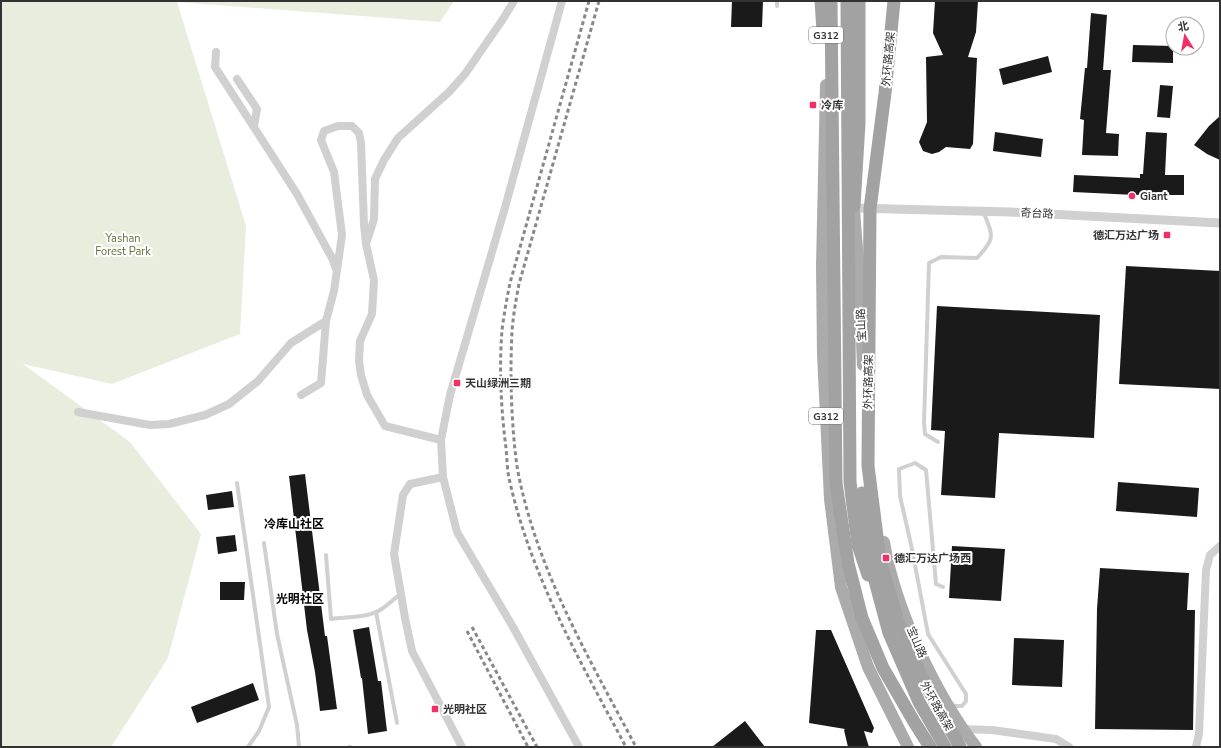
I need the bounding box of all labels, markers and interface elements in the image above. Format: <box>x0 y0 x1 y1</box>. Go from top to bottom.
north arrow <box>1165 16 1205 56</box>
text: 北 <box>1176 18 1190 35</box>
road number: G312 <box>809 27 843 43</box>
street label: 外环路高架 <box>879 31 898 87</box>
place label: 冷库 <box>821 98 843 113</box>
marker: 冷库 <box>808 100 818 110</box>
place label: Giant <box>1140 189 1168 204</box>
marker: Giant <box>1127 191 1137 201</box>
street label: 奇台路 <box>1020 205 1054 222</box>
place label: 德汇万达广场 <box>1093 228 1159 243</box>
marker: 德汇万达广场 <box>1162 230 1172 240</box>
park label: Yashan Forest Park <box>95 231 151 259</box>
street label: 宝山路 <box>853 308 870 342</box>
street label: 外环路高架 <box>861 354 876 410</box>
place label: 天山绿洲三期 <box>465 376 531 391</box>
marker: 天山绿洲三期 <box>452 378 462 388</box>
road number: G312 <box>809 408 843 424</box>
district label: 冷库山社区 <box>264 516 324 532</box>
place label: 德汇万达广场西 <box>894 551 971 566</box>
marker: 德汇万达广场西 <box>881 553 891 563</box>
district label: 光明社区 <box>276 591 324 607</box>
street label: 宝山路 <box>903 624 930 660</box>
street label: 外环路高架 <box>917 679 956 734</box>
place label: 光明社区 <box>443 702 487 717</box>
marker: 光明社区 <box>430 704 440 714</box>

